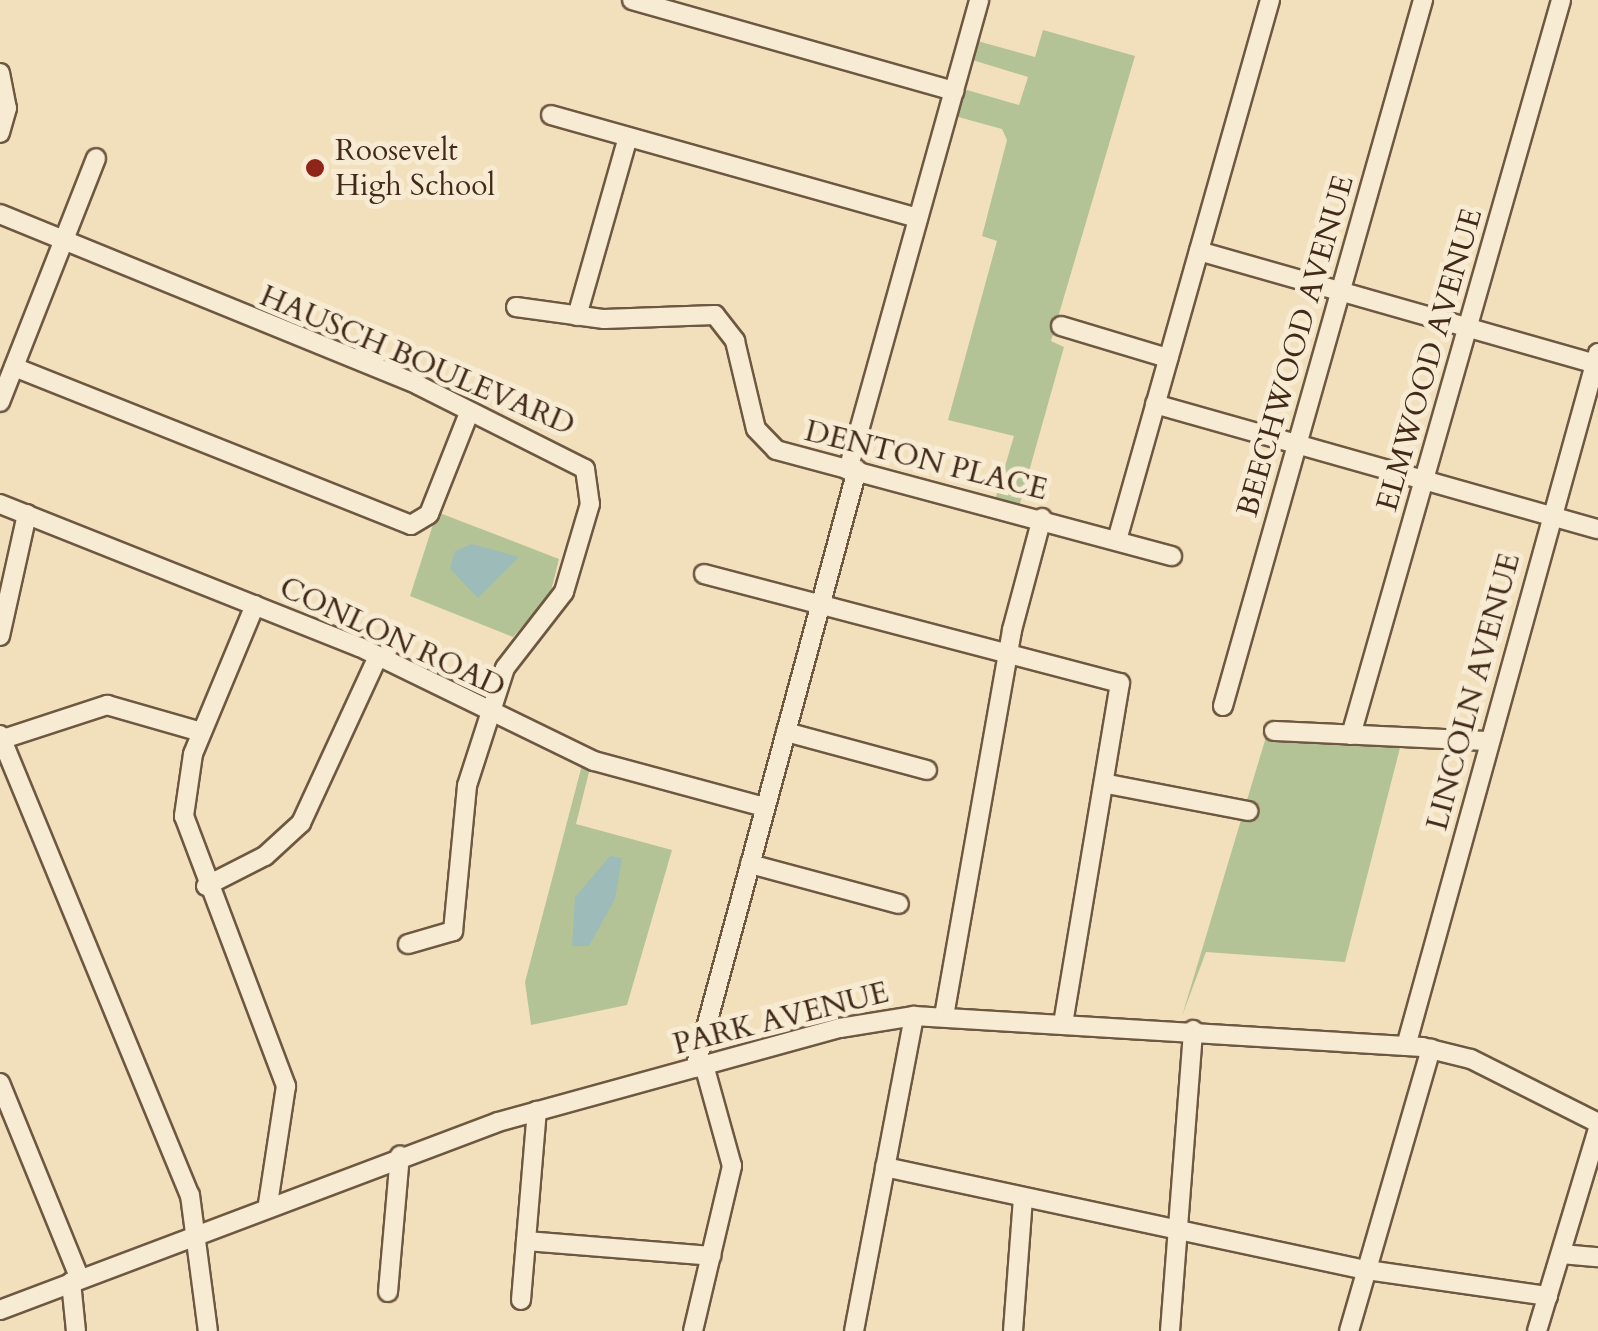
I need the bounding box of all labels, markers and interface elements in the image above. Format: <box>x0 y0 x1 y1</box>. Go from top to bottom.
place label: Roosevelt High School <box>335 133 495 204</box>
marker: Roosevelt High School <box>304 157 326 179</box>
street label: BEECHWOOD AVENUE <box>1230 171 1362 521</box>
street label: ELMWOOD AVENUE <box>1370 205 1490 515</box>
street label: HAUSCH BOULEVARD <box>254 278 580 444</box>
street label: DENTON PLACE <box>801 413 1051 509</box>
street label: LINCOLN AVENUE <box>1420 550 1528 834</box>
street label: CONLON ROAD <box>274 570 510 706</box>
street label: PARK AVENUE <box>670 975 892 1063</box>

